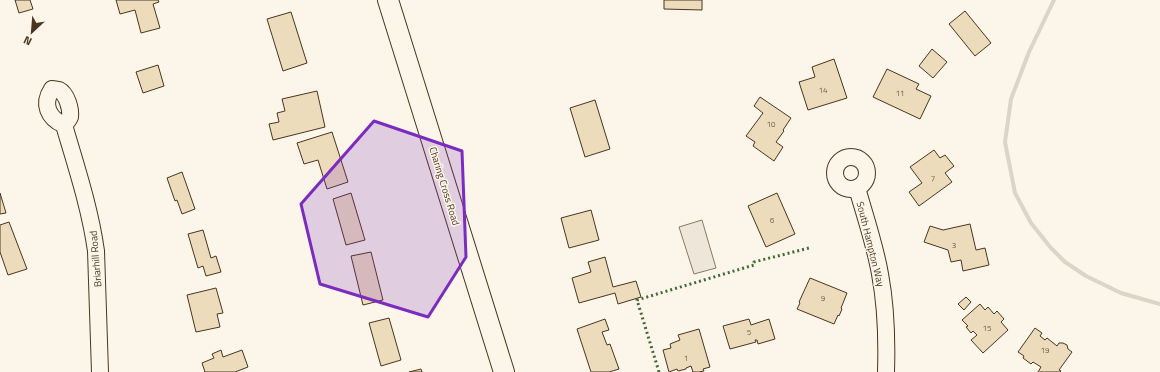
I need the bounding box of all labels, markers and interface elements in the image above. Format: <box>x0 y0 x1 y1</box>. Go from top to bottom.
north arrow <box>12 12 52 52</box>
text: N <box>21 32 35 50</box>
house number: 14 <box>819 84 828 96</box>
house number: 11 <box>896 87 904 99</box>
house number: 10 <box>767 118 776 130</box>
street label: Charing Cross Road <box>425 145 464 227</box>
house number: 7 <box>931 172 935 184</box>
street label: South Hampton Way <box>853 200 888 288</box>
house number: 6 <box>770 214 775 226</box>
street label: Briarhill Road <box>86 230 105 288</box>
house number: 3 <box>952 239 956 251</box>
house number: 9 <box>821 292 826 304</box>
house number: 15 <box>983 322 992 334</box>
house number: 5 <box>747 326 752 338</box>
house number: 19 <box>1041 344 1050 356</box>
house number: 1 <box>684 352 688 364</box>

